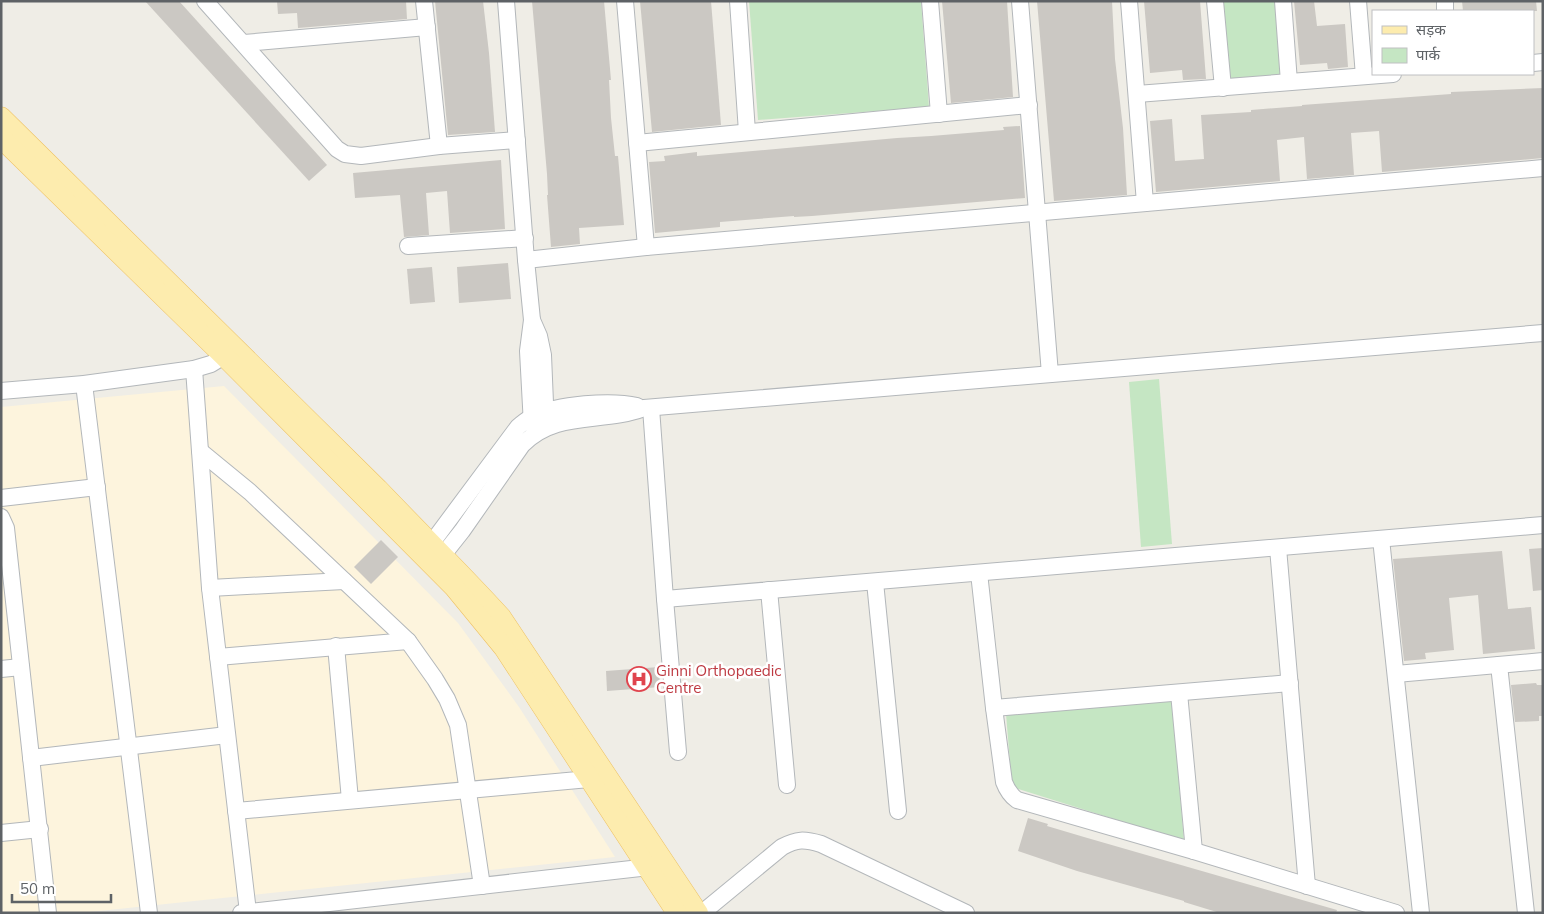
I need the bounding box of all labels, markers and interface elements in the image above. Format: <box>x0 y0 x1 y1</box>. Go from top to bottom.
legend <box>1372 10 1534 75</box>
text: सड़क <box>1416 20 1446 39</box>
text: पार्क <box>1416 45 1440 64</box>
place label: Ginni Orthopaedic Centre <box>656 661 782 697</box>
hospital icon: Ginni Orthopaedic Centre <box>626 666 652 692</box>
scale bar <box>12 872 111 904</box>
text: 50 m <box>20 879 55 898</box>

